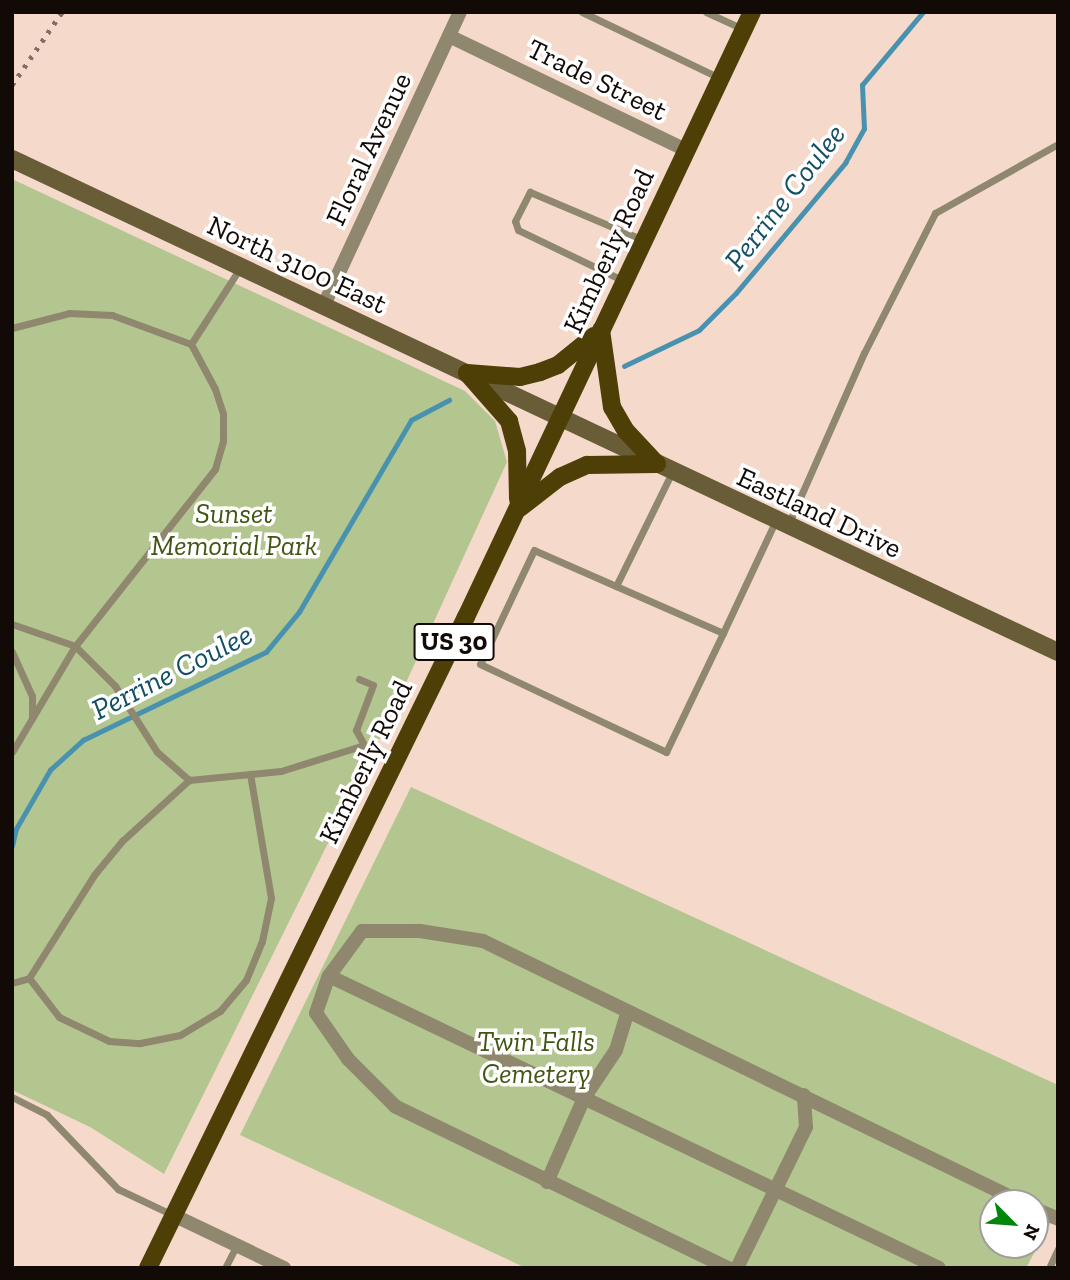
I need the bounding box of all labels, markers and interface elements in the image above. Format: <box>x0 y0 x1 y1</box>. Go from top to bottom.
street label: Trade Street <box>522 32 672 128</box>
street label: Floral Avenue <box>319 67 419 231</box>
water label: Perrine Coulee <box>717 117 853 277</box>
street label: Kimberly Road <box>556 163 662 339</box>
street label: North 3100 East <box>202 209 392 321</box>
street label: Eastland Drive <box>732 460 906 566</box>
park label: Sunset Memorial Park <box>151 497 317 563</box>
water label: Perrine Coulee <box>86 616 258 728</box>
road number: US 30 <box>412 620 496 664</box>
street label: Kimberly Road <box>312 675 420 849</box>
park label: Twin Falls Cemetery <box>477 1025 595 1091</box>
north arrow <box>979 1189 1049 1259</box>
text: N <box>1018 1221 1045 1244</box>

